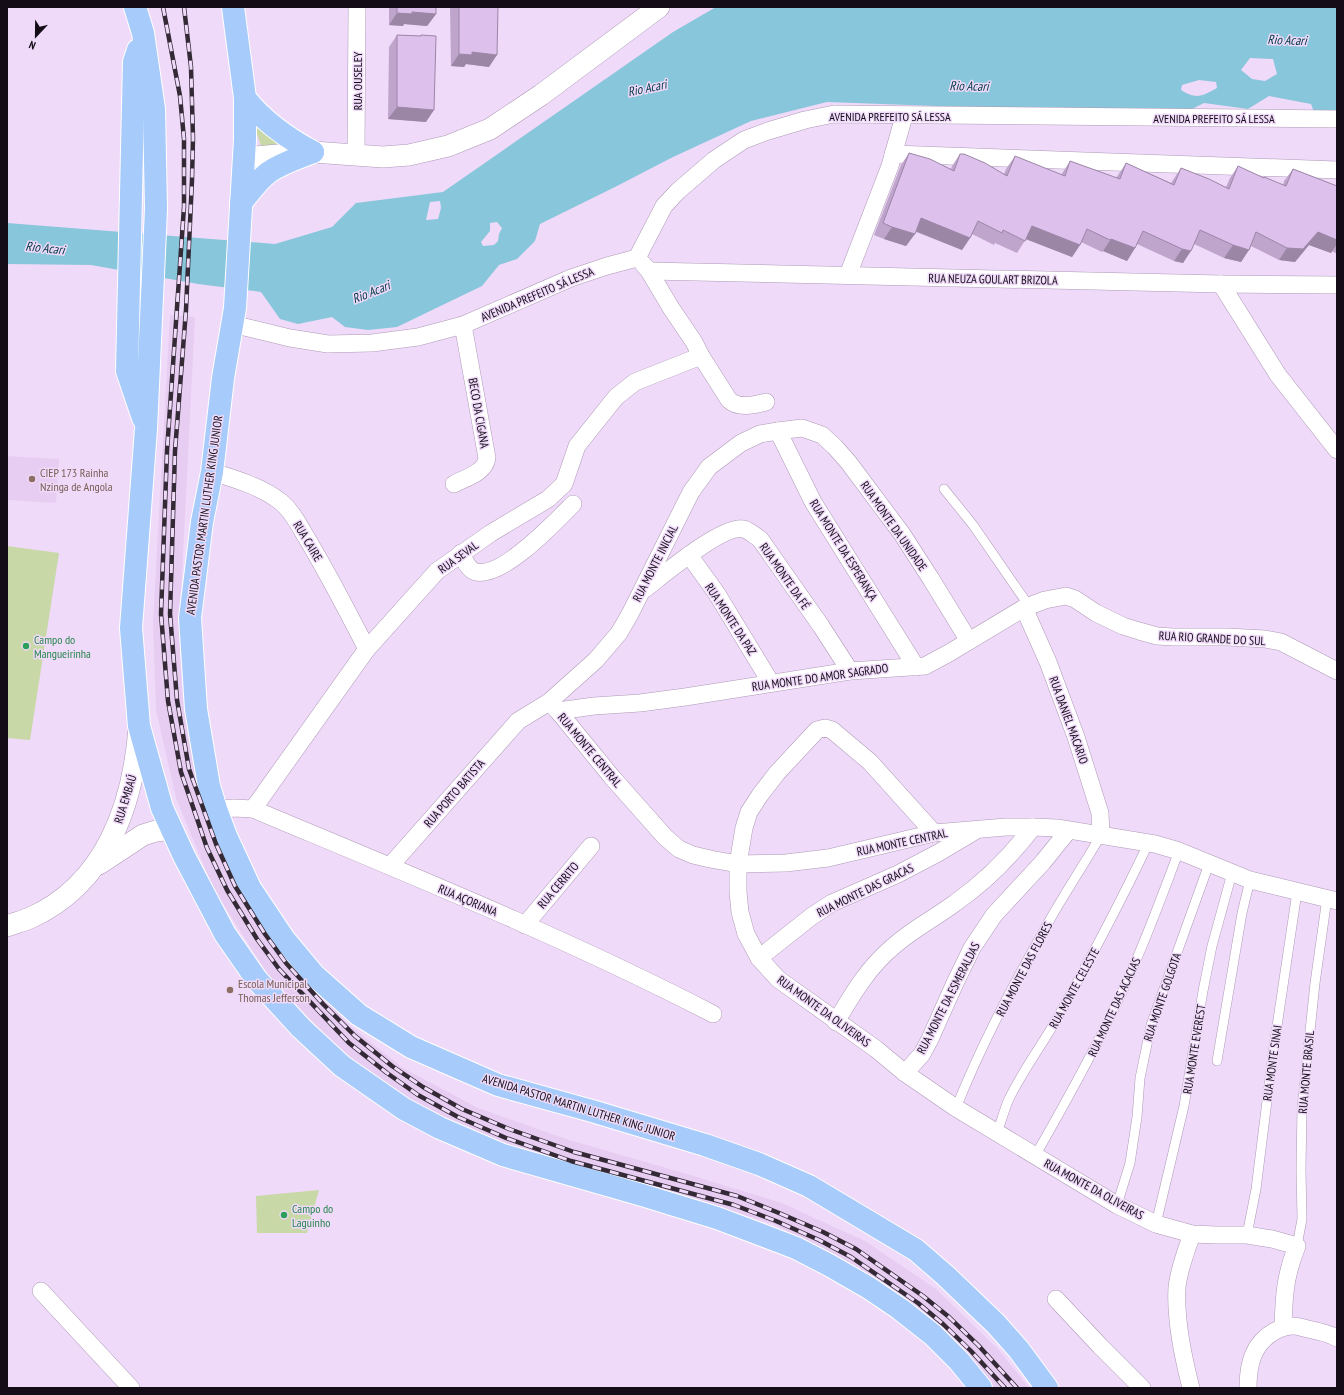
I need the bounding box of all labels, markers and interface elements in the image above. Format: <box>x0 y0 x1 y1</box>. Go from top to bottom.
north arrow <box>16 16 56 56</box>
water label: Rio Acari <box>1267 31 1309 49</box>
text: N <box>27 38 38 53</box>
street label: RUA OUSELEY <box>350 51 365 110</box>
water label: Rio Acari <box>626 75 670 100</box>
water label: Rio Acari <box>949 77 991 95</box>
street label: AVENIDA PREFEITO SÁ LESSA <box>829 109 951 124</box>
street label: AVENIDA PREFEITO SÁ LESSA <box>1153 111 1275 126</box>
water label: Rio Acari <box>25 237 68 259</box>
street label: AVENIDA PREFEITO SÁ LESSA <box>478 263 596 325</box>
street label: RUA NEUZA GOULART BRIZOLA <box>928 270 1058 288</box>
water label: Rio Acari <box>350 276 394 307</box>
street label: BECO DA CIGANA <box>465 377 493 450</box>
street label: AVENIDA PASTOR MARTIN LUTHER KING JUNIOR <box>183 414 225 616</box>
place label: CIEP 173 Rainha Nzinga de Angola <box>40 465 113 494</box>
marker: CIEP 173 Rainha Nzinga de Angola <box>27 474 37 484</box>
street label: RUA MONTE DA UNIDADE <box>857 478 931 574</box>
street label: RUA MONTE DA ESPERANÇA <box>807 497 881 604</box>
street label: RUA CAIRE <box>290 518 326 564</box>
street label: RUA MONTE INICIAL <box>629 522 681 604</box>
street label: RUA SEVAL <box>435 537 481 577</box>
street label: RUA MONTE DA FÉ <box>757 540 813 612</box>
street label: RUA MONTE DA PAZ <box>702 580 760 658</box>
street label: RUA RIO GRANDE DO SUL <box>1158 628 1266 648</box>
place label: Campo do Mangueirinha <box>34 632 91 661</box>
marker: Campo do Mangueirinha <box>21 641 31 651</box>
street label: RUA MONTE DO AMOR SAGRADO <box>751 660 889 694</box>
street label: RUA DANIEL MACARIO <box>1046 674 1092 766</box>
street label: RUA MONTE CENTRAL <box>555 710 625 790</box>
street label: RUA PORTO BATISTA <box>420 756 488 830</box>
street label: RUA EMBAÚ <box>110 773 140 825</box>
street label: RUA MONTE CENTRAL <box>855 825 949 859</box>
street label: RUA CERRITO <box>534 858 582 911</box>
street label: RUA MONTE DAS GRACAS <box>814 860 916 920</box>
street label: RUA AÇORIANA <box>436 881 500 919</box>
street label: RUA MONTE DAS FLORES <box>993 919 1055 1019</box>
street label: RUA MONTE DA ESMERALDAS <box>913 940 983 1056</box>
street label: RUA MONTE CELESTE <box>1046 945 1102 1031</box>
street label: RUA MONTE GOLGOTA <box>1140 950 1184 1043</box>
street label: RUA MONTE DAS ACACIAS <box>1084 955 1144 1059</box>
street label: RUA MONTE DA OLIVEIRAS <box>774 972 874 1050</box>
place label: Escola Municipal Thomas Jefferson <box>238 976 310 1005</box>
marker: Escola Municipal Thomas Jefferson <box>225 985 235 995</box>
street label: RUA MONTE EVEREST <box>1179 1002 1209 1095</box>
street label: RUA MONTE SINAI <box>1259 1024 1285 1102</box>
street label: RUA MONTE BRASIL <box>1295 1030 1317 1114</box>
street label: AVENIDA PASTOR MARTIN LUTHER KING JUNIOR <box>481 1070 678 1144</box>
street label: RUA MONTE DA OLIVEIRAS <box>1042 1155 1146 1223</box>
place label: Campo do Laguinho <box>292 1201 333 1230</box>
marker: Campo do Laguinho <box>279 1210 289 1220</box>

